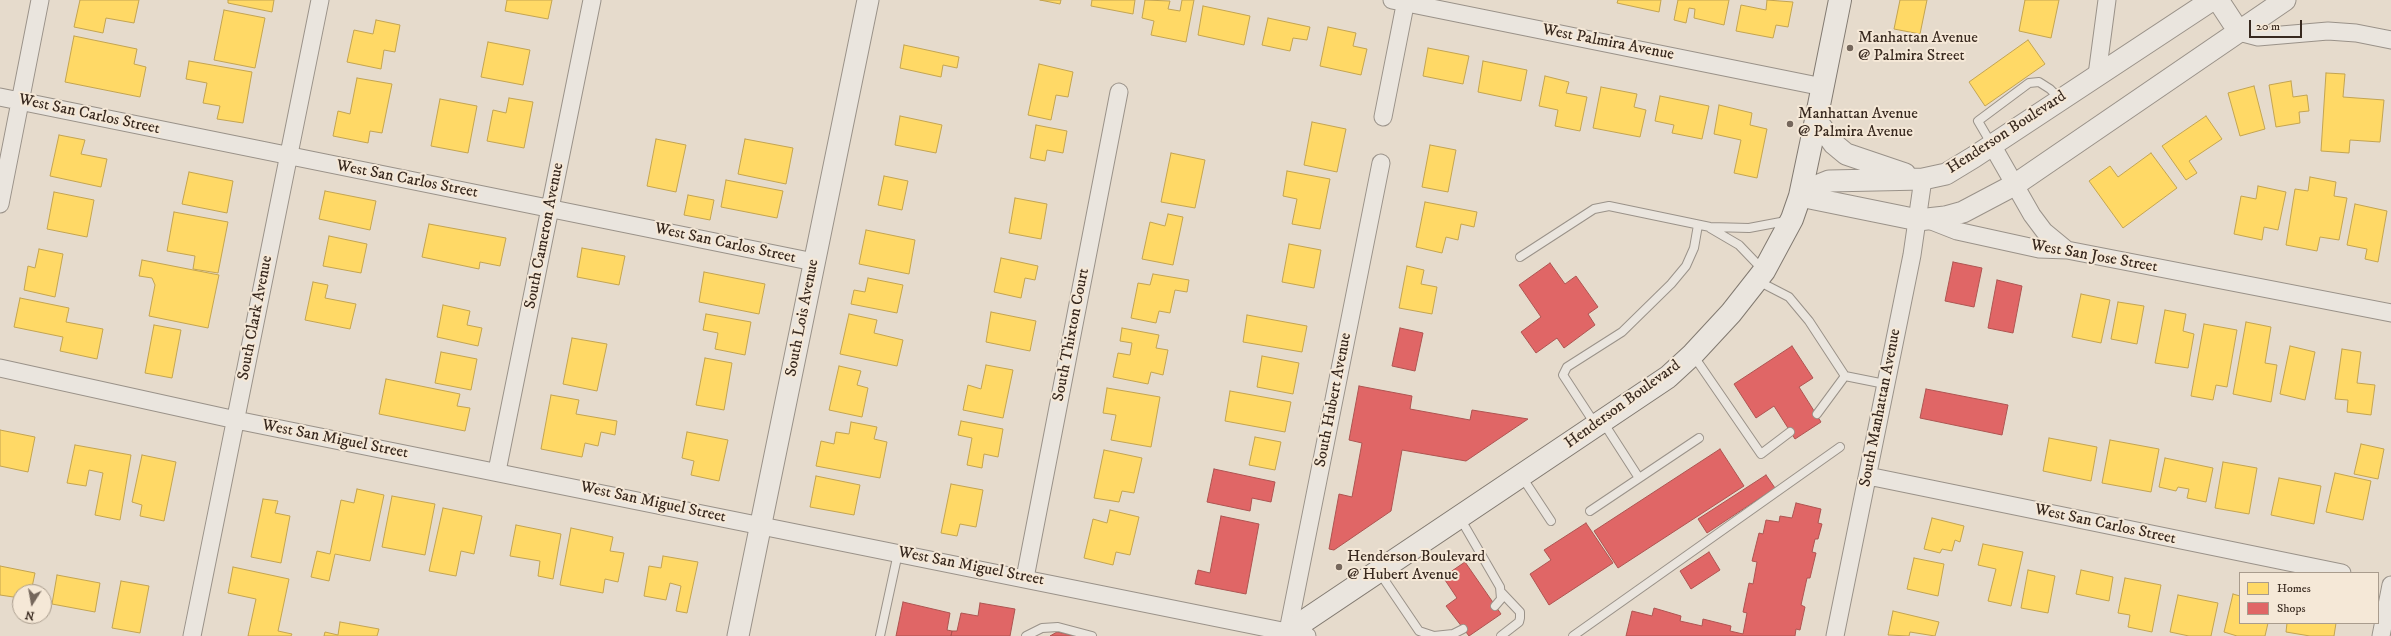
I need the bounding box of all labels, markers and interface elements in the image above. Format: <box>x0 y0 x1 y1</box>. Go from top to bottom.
scale bar <box>2251 12 2304 38</box>
text: 20 m <box>2256 19 2280 34</box>
street label: West Palmira Avenue <box>1541 21 1675 65</box>
place label: Manhattan Avenue @ Palmira Street <box>1858 29 1978 67</box>
marker: Manhattan Avenue @ Palmira Street <box>1845 43 1855 53</box>
street label: Henderson Boulevard <box>1944 87 2070 179</box>
street label: West San Carlos Street <box>17 91 161 139</box>
place label: Manhattan Avenue @ Palmira Avenue <box>1798 105 1918 143</box>
marker: Manhattan Avenue @ Palmira Avenue <box>1785 119 1795 129</box>
street label: West San Carlos Street <box>335 157 479 203</box>
street label: South Cameron Avenue <box>521 161 569 311</box>
street label: West San Carlos Street <box>653 220 797 268</box>
street label: West San Jose Street <box>2029 236 2159 278</box>
street label: South Clark Avenue <box>235 254 277 382</box>
street label: South Lois Avenue <box>782 258 824 378</box>
street label: South Thixton Court <box>1050 267 1094 403</box>
street label: South Manhattan Avenue <box>1856 327 1906 489</box>
street label: South Hubert Avenue <box>1312 331 1356 469</box>
street label: Henderson Boulevard <box>1561 357 1685 453</box>
street label: West San Miguel Street <box>260 416 410 464</box>
street label: West San Miguel Street <box>578 478 728 528</box>
street label: West San Carlos Street <box>2033 501 2177 549</box>
street label: West San Miguel Street <box>896 543 1046 591</box>
place label: Henderson Boulevard @ Hubert Avenue <box>1347 548 1485 586</box>
marker: Henderson Boulevard @ Hubert Avenue <box>1334 562 1344 572</box>
legend <box>2239 572 2379 624</box>
text: Homes <box>2277 581 2311 596</box>
north arrow <box>12 584 52 624</box>
text: Shops <box>2277 601 2305 616</box>
text: N <box>24 607 36 623</box>

